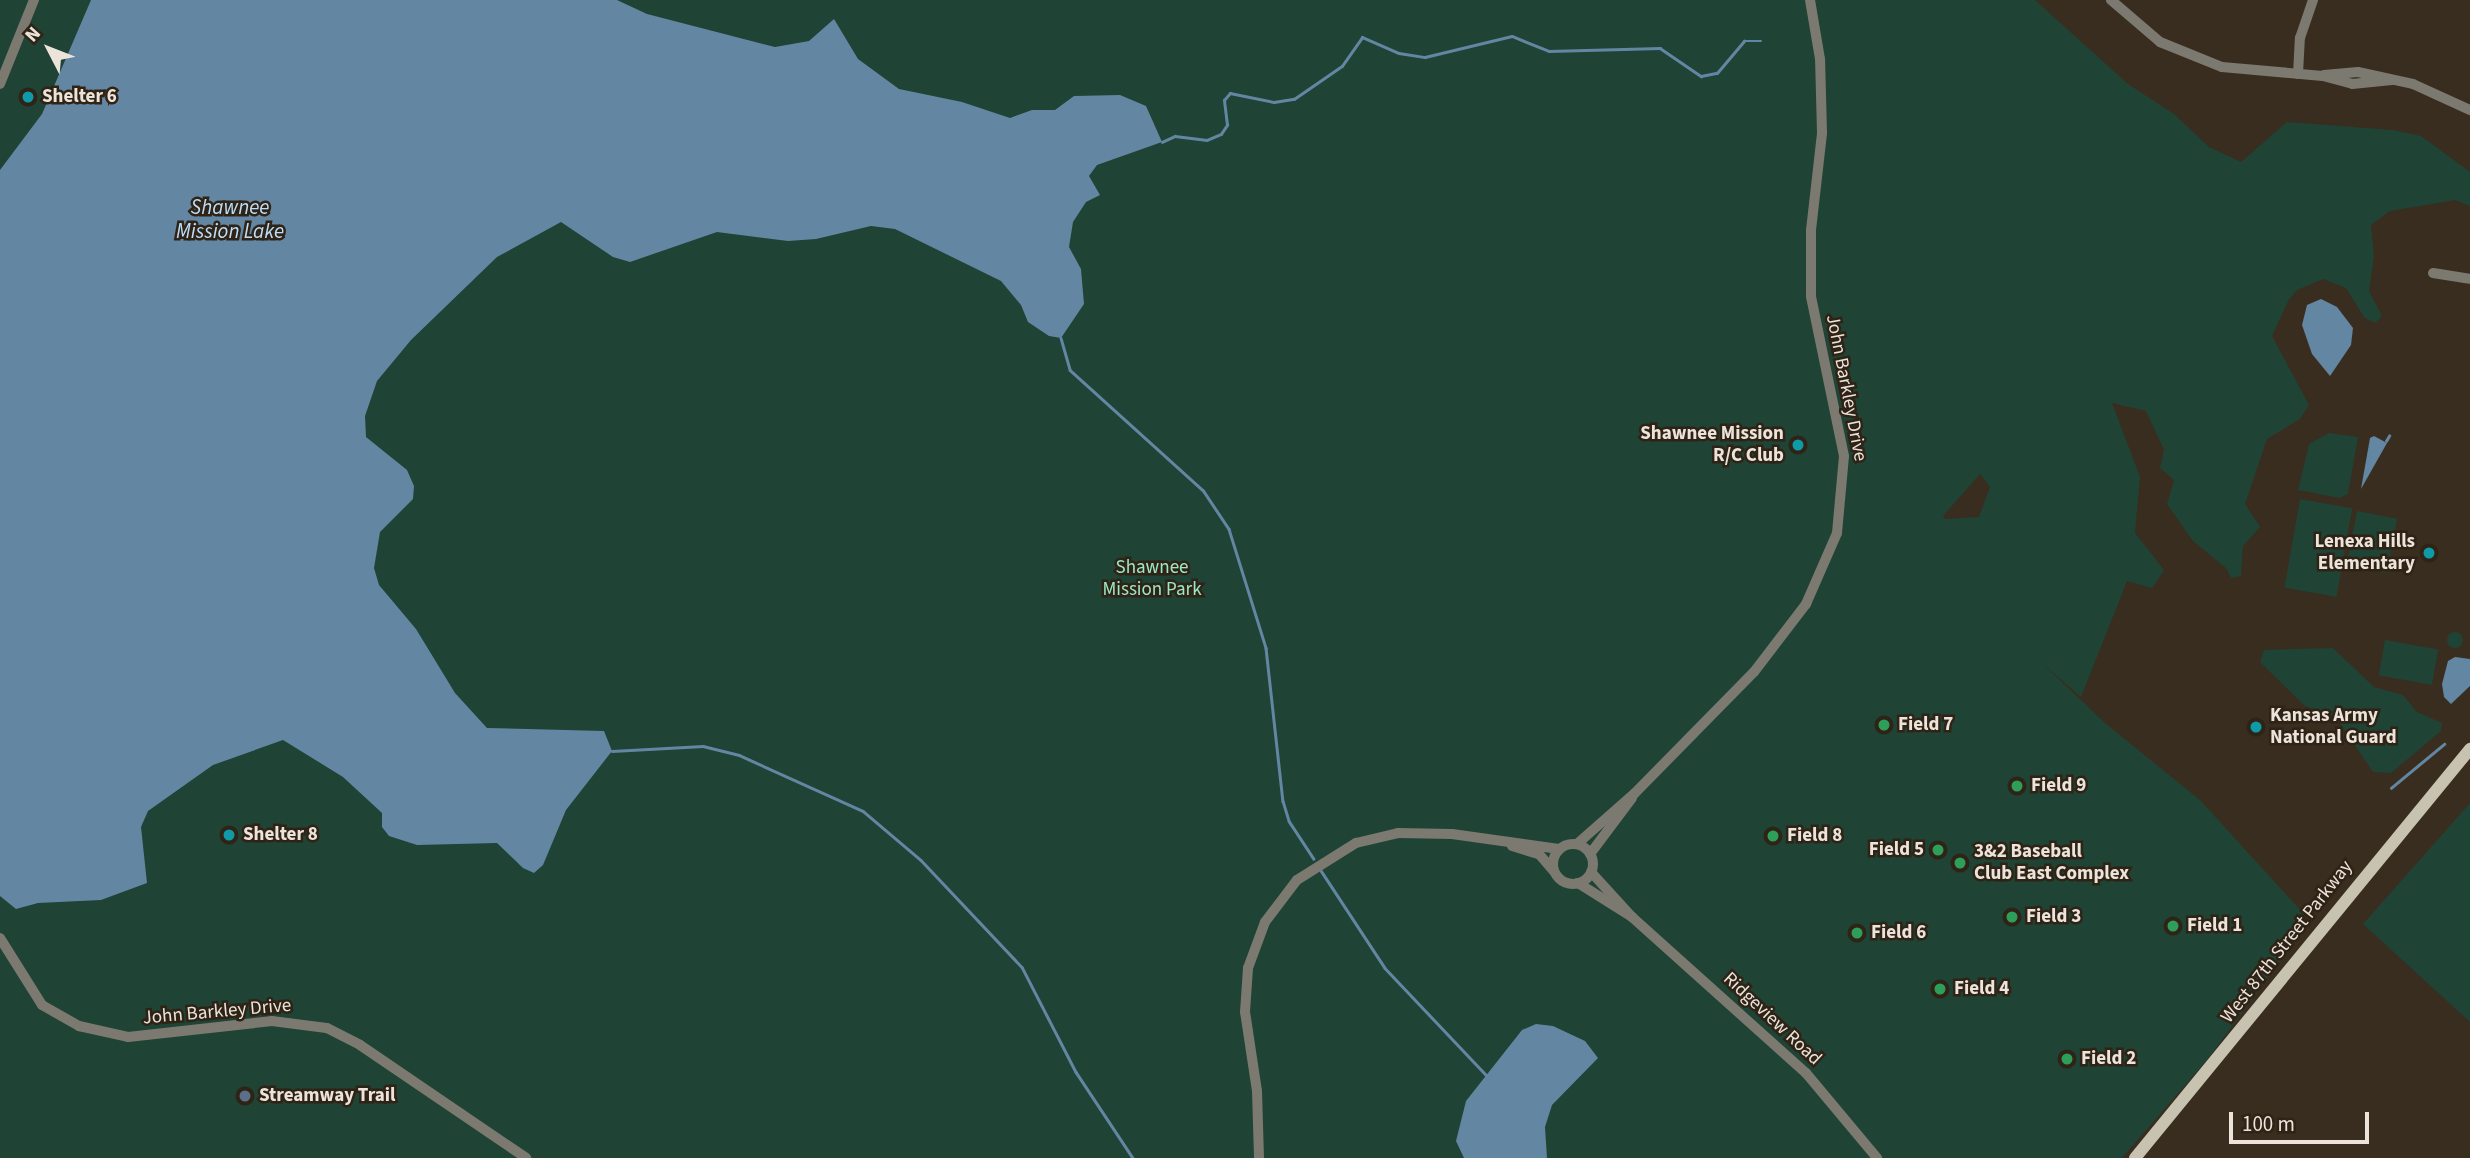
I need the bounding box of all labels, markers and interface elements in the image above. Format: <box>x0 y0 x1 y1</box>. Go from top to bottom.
north arrow <box>14 14 84 84</box>
text: N <box>19 21 47 48</box>
place label: Shelter 6 <box>42 86 117 108</box>
marker: Shelter 6 <box>20 89 36 105</box>
water label: Shawnee Mission Lake <box>176 194 284 244</box>
street label: John Barkley Drive <box>1821 313 1871 463</box>
place label: Shawnee Mission R/C Club <box>1640 423 1784 467</box>
marker: Shawnee Mission R/C Club <box>1790 437 1806 453</box>
place label: Lenexa Hills Elementary <box>2314 531 2415 575</box>
marker: Lenexa Hills Elementary <box>2421 545 2437 561</box>
park label: Shawnee Mission Park <box>1102 557 1202 601</box>
place label: Kansas Army National Guard <box>2270 705 2397 749</box>
place label: Field 7 <box>1898 714 1953 736</box>
marker: Field 7 <box>1876 717 1892 733</box>
marker: Kansas Army National Guard <box>2248 719 2264 735</box>
place label: Field 9 <box>2031 775 2086 797</box>
marker: Field 9 <box>2009 778 2025 794</box>
place label: Shelter 8 <box>243 824 318 846</box>
place label: Field 8 <box>1787 825 1842 847</box>
marker: Shelter 8 <box>221 827 237 843</box>
marker: Field 8 <box>1765 828 1781 844</box>
place label: Field 5 <box>1869 839 1924 861</box>
place label: 3&2 Baseball Club East Complex <box>1974 841 2129 885</box>
marker: Field 5 <box>1930 842 1946 858</box>
marker: 3&2 Baseball Club East Complex <box>1952 855 1968 871</box>
street label: West 87th Street Parkway <box>2216 856 2358 1028</box>
place label: Field 3 <box>2026 906 2081 928</box>
marker: Field 3 <box>2004 909 2020 925</box>
place label: Field 1 <box>2187 915 2242 937</box>
marker: Field 1 <box>2165 918 2181 934</box>
place label: Field 6 <box>1871 922 1926 944</box>
marker: Field 6 <box>1849 925 1865 941</box>
street label: Ridgeview Road <box>1718 968 1826 1070</box>
place label: Field 4 <box>1954 978 2009 1000</box>
marker: Field 4 <box>1932 981 1948 997</box>
street label: John Barkley Drive <box>142 994 292 1030</box>
place label: Field 2 <box>2081 1048 2136 1070</box>
marker: Field 2 <box>2059 1051 2075 1067</box>
place label: Streamway Trail <box>259 1085 395 1107</box>
marker: Streamway Trail <box>237 1088 253 1104</box>
scale bar <box>2232 1098 2372 1142</box>
text: 100 m <box>2242 1109 2295 1139</box>

